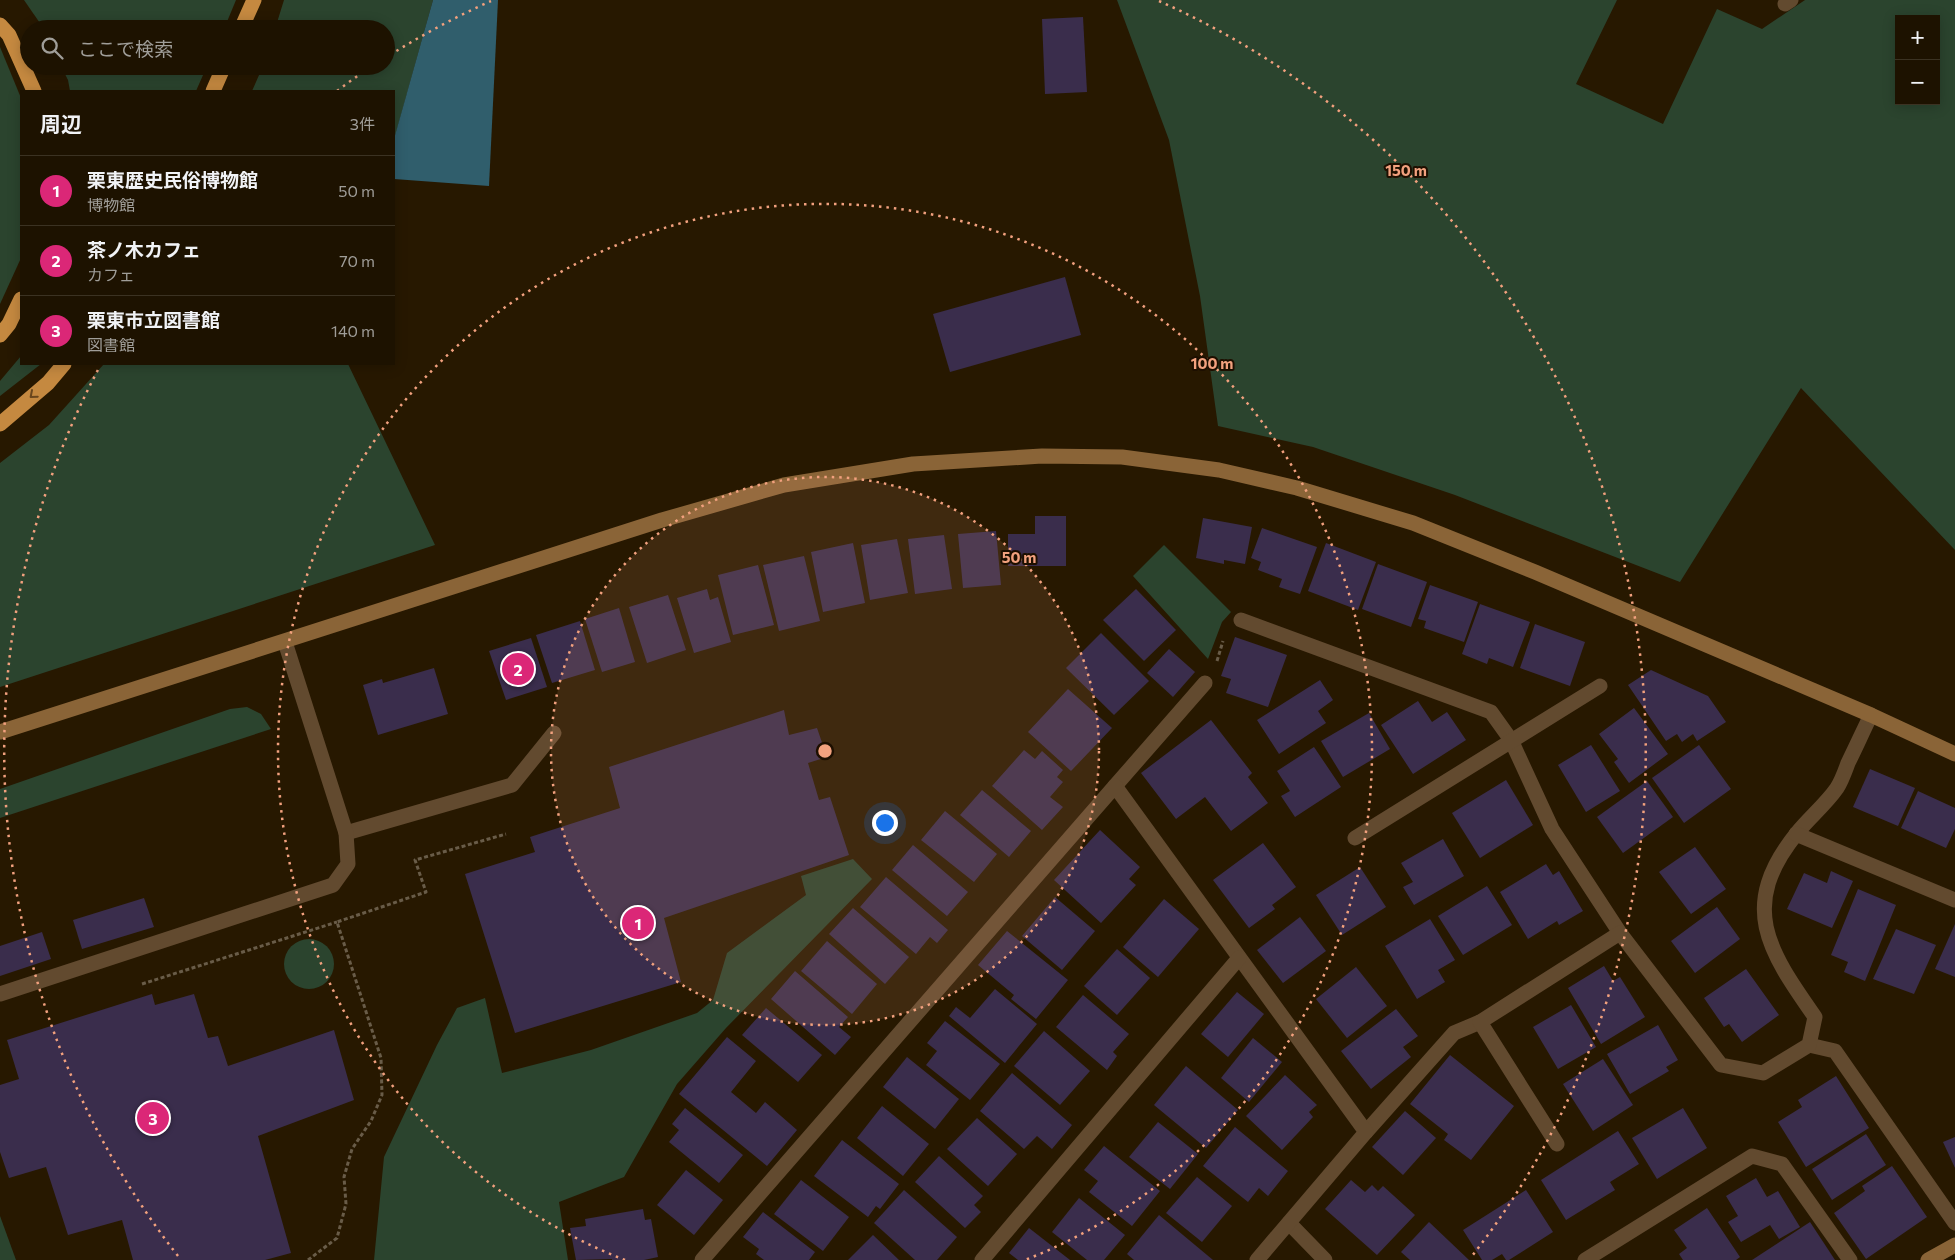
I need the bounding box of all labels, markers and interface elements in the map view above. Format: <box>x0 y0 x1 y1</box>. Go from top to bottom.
map controls <box>1895 15 1940 105</box>
button: + <box>1895 15 1940 60</box>
search box <box>20 20 395 75</box>
icon: search <box>38 34 66 62</box>
text: ここで検索 <box>78 37 173 60</box>
button: − <box>1895 60 1940 105</box>
text: 周辺 <box>40 111 82 136</box>
text: 3件 <box>350 114 375 133</box>
text: 150 m <box>1385 161 1427 179</box>
text: 栗東歴史民俗博物館 <box>87 168 258 191</box>
text: 1 <box>52 181 60 200</box>
text: 50 m <box>338 181 375 200</box>
text: 博物館 <box>87 195 135 214</box>
text: 茶ノ木カフェ <box>87 238 201 261</box>
text: 2 <box>51 251 61 270</box>
text: 70 m <box>339 251 375 270</box>
text: カフェ <box>87 265 135 284</box>
text: 栗東市立図書館 <box>87 308 220 331</box>
text: 3 <box>51 321 61 340</box>
text: 140 m <box>331 321 375 340</box>
text: 図書館 <box>87 335 135 354</box>
text: 100 m <box>1191 354 1233 372</box>
one-way arrow <box>30 389 39 398</box>
text: 50 m <box>1002 548 1036 566</box>
pin: 2 <box>502 650 534 688</box>
centre of rings <box>816 742 834 760</box>
your location <box>872 810 898 836</box>
pin: 1 <box>622 904 654 942</box>
pin: 3 <box>137 1099 169 1137</box>

